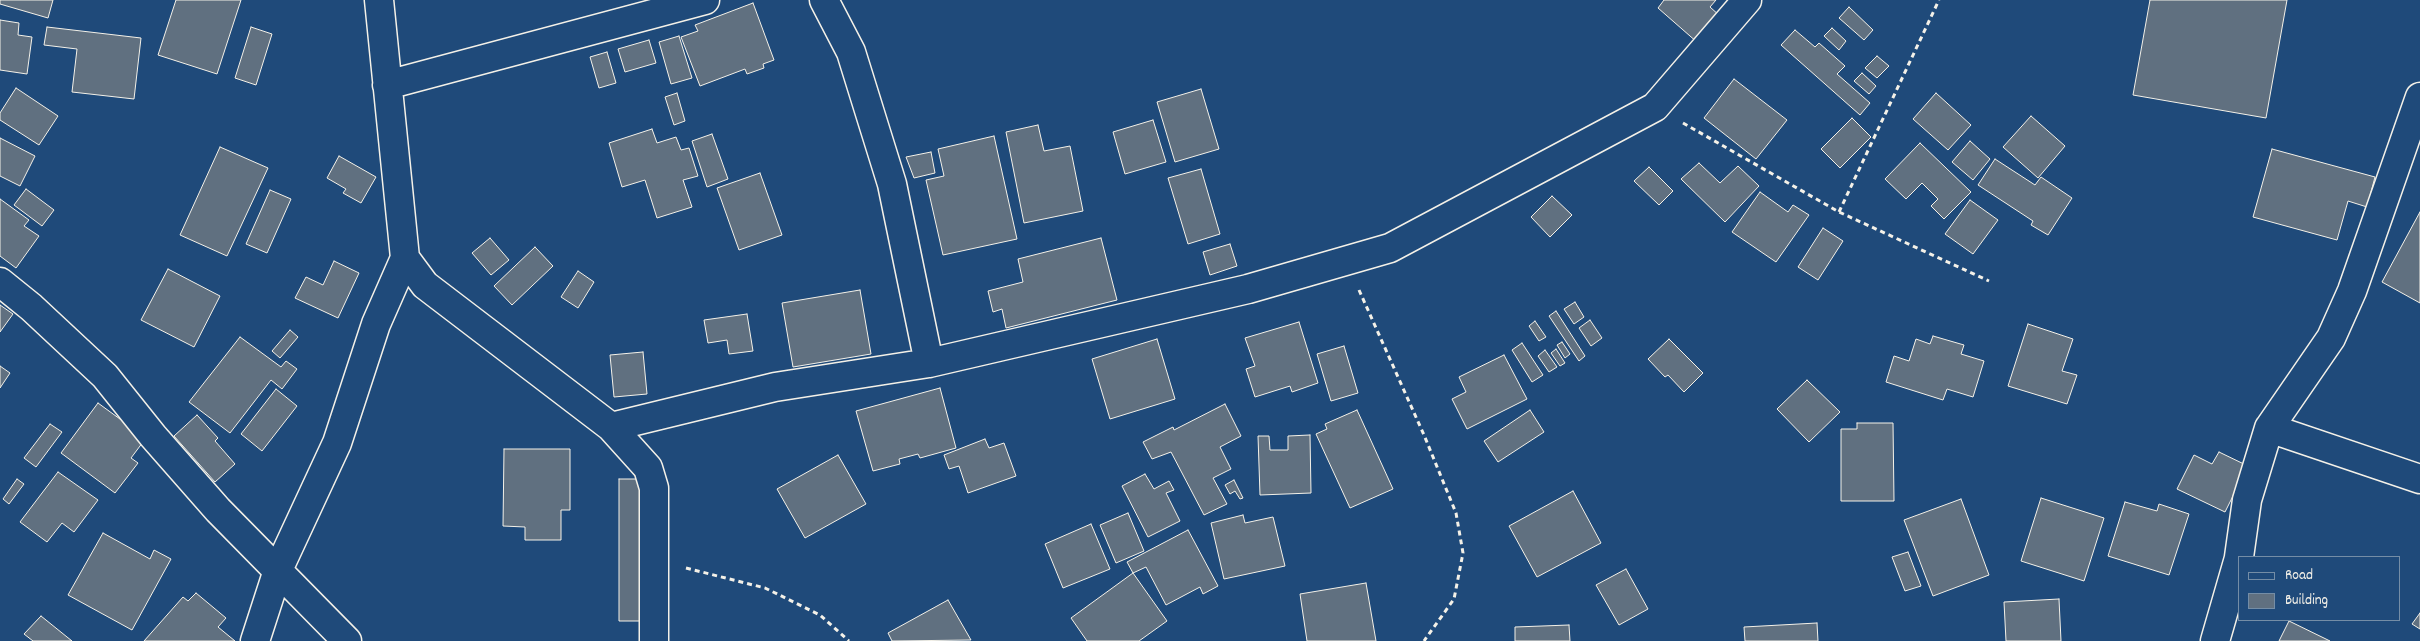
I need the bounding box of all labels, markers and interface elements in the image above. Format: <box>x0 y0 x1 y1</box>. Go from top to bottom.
legend <box>2238 556 2400 621</box>
text: Road <box>2285 565 2313 587</box>
text: Building <box>2285 590 2328 612</box>

